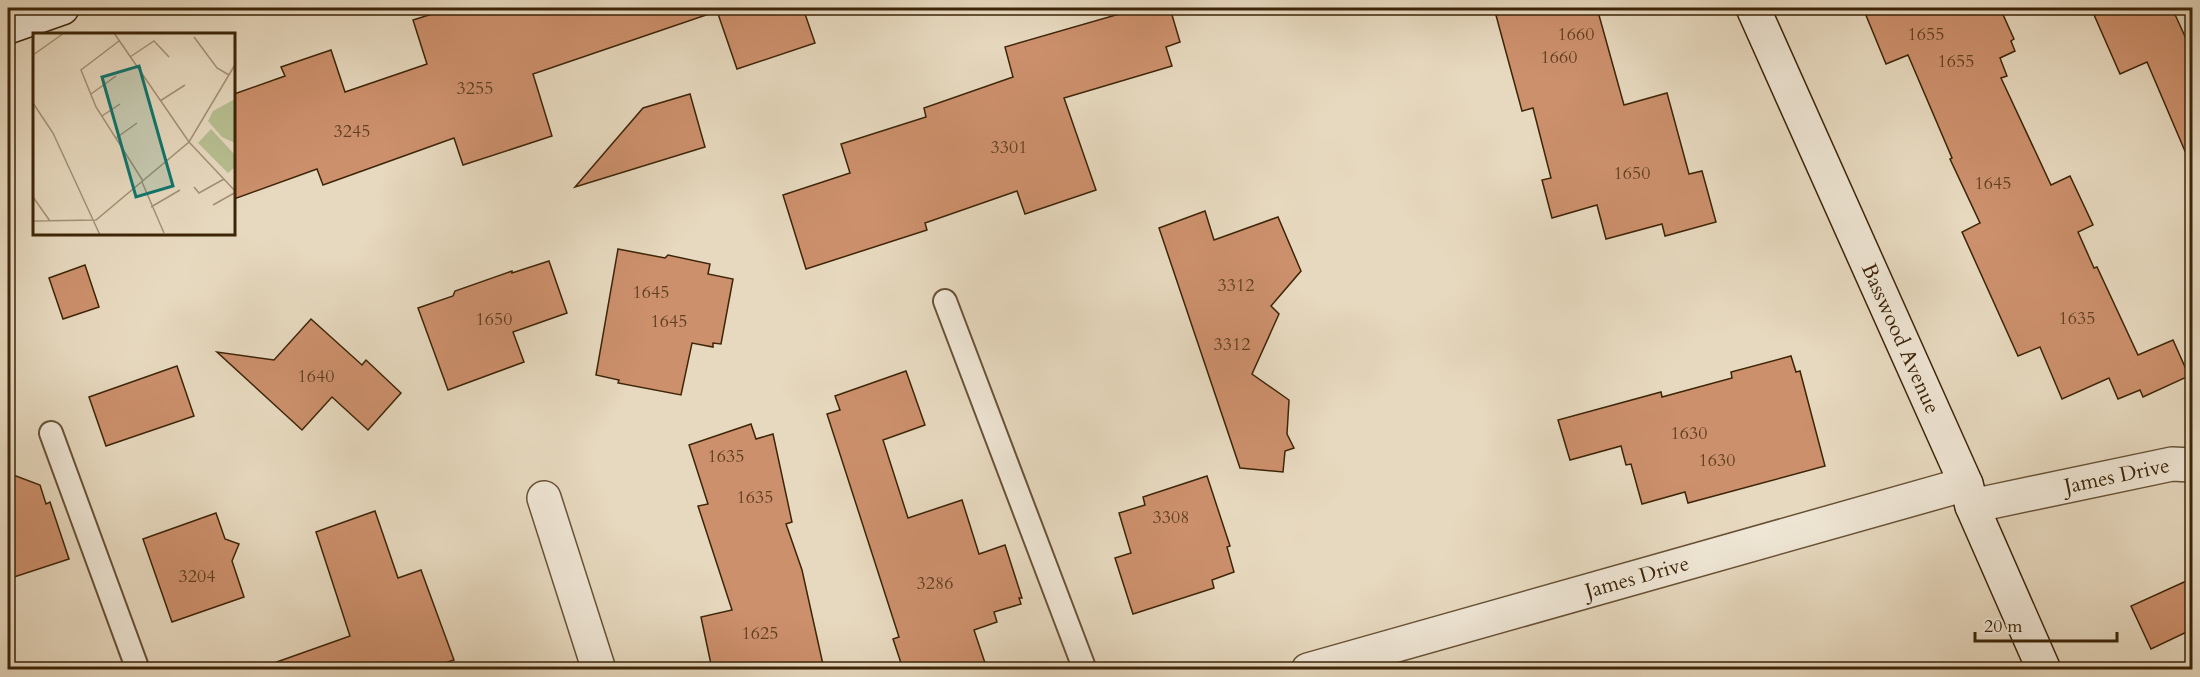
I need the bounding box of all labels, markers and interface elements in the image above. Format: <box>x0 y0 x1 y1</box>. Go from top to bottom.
house number: 1660 <box>1558 22 1594 47</box>
house number: 1655 <box>1908 22 1944 47</box>
inset map <box>33 33 236 236</box>
house number: 1660 <box>1541 45 1577 70</box>
house number: 1655 <box>1938 49 1974 74</box>
house number: 3255 <box>457 76 493 101</box>
house number: 3245 <box>334 119 370 144</box>
house number: 3301 <box>991 135 1027 160</box>
house number: 1650 <box>1614 161 1650 186</box>
house number: 1645 <box>1975 171 2011 196</box>
street label: Basswood Avenue <box>1854 259 1947 418</box>
house number: 3312 <box>1218 273 1254 298</box>
house number: 1645 <box>633 280 669 305</box>
house number: 1635 <box>2059 306 2095 331</box>
house number: 1650 <box>476 307 512 332</box>
house number: 1645 <box>651 309 687 334</box>
house number: 3312 <box>1214 332 1250 357</box>
house number: 1640 <box>298 364 334 389</box>
house number: 1630 <box>1671 421 1707 446</box>
house number: 1635 <box>708 444 744 469</box>
house number: 1630 <box>1699 448 1735 473</box>
street label: James Drive <box>2059 451 2172 502</box>
house number: 1635 <box>737 485 773 510</box>
house number: 3308 <box>1153 505 1189 530</box>
street label: James Drive <box>1579 549 1693 607</box>
house number: 3204 <box>179 564 215 589</box>
house number: 3286 <box>917 571 953 596</box>
scale bar <box>1975 605 2118 643</box>
text: 20 m <box>1984 614 2023 639</box>
house number: 1625 <box>742 621 778 646</box>

